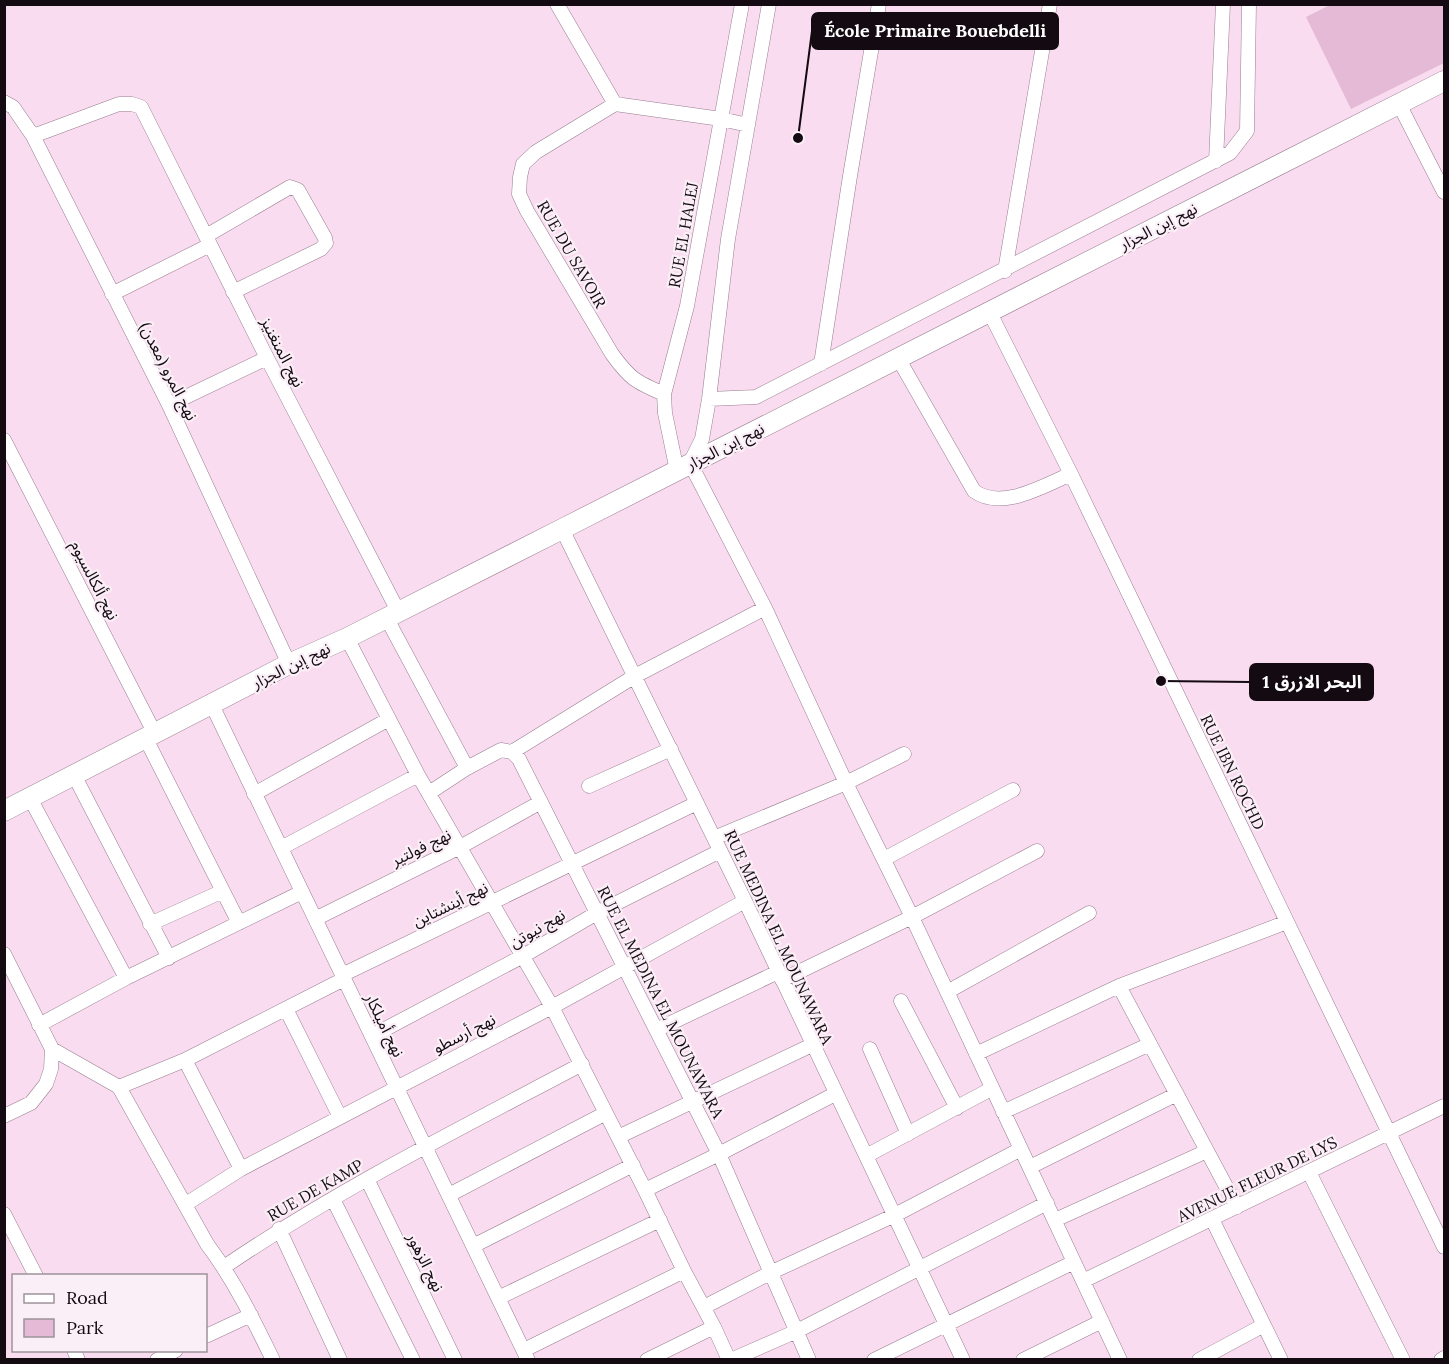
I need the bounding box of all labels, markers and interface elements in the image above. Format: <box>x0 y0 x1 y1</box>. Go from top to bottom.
callout: École Primaire Bouebdelli <box>812 13 1058 49</box>
text: École Primaire Bouebdelli <box>824 19 1046 42</box>
street label: RUE EL HALEJ <box>664 180 702 290</box>
street label: RUE DU SAVOIR <box>533 197 611 312</box>
street label: نهج إبن الجزار <box>1115 198 1202 257</box>
street label: نهج المنغنيز <box>254 313 309 392</box>
street label: نهج المرو (معدن) <box>133 318 202 425</box>
street label: نهج إبن الجزار <box>682 418 769 477</box>
street label: نهج ألكالسيوم <box>64 537 124 625</box>
street label: نهج إبن الجزار <box>248 637 335 696</box>
callout: 1 البحر الازرق <box>1250 664 1373 700</box>
text: 1 البحر الازرق <box>1262 670 1362 693</box>
street label: RUE IBN ROCHD <box>1196 711 1270 833</box>
street label: نهج فولتير <box>387 824 456 873</box>
street label: RUE MEDINA EL MOUNAWARA <box>720 826 838 1048</box>
street label: نهج أينشتاين <box>409 877 492 934</box>
street label: RUE EL MEDINA EL MOUNAWARA <box>594 883 729 1122</box>
street label: نهج نيوتن <box>505 904 570 955</box>
street label: نهج أميلكار <box>358 989 409 1062</box>
street label: نهج أرسطو <box>429 1009 500 1060</box>
street label: AVENUE FLEUR DE LYS <box>1173 1132 1340 1227</box>
street label: RUE DE KAMP <box>263 1154 367 1226</box>
street label: نهج الزهور <box>400 1228 449 1296</box>
legend <box>12 1274 207 1352</box>
text: Road <box>66 1286 108 1309</box>
text: Park <box>66 1316 104 1339</box>

